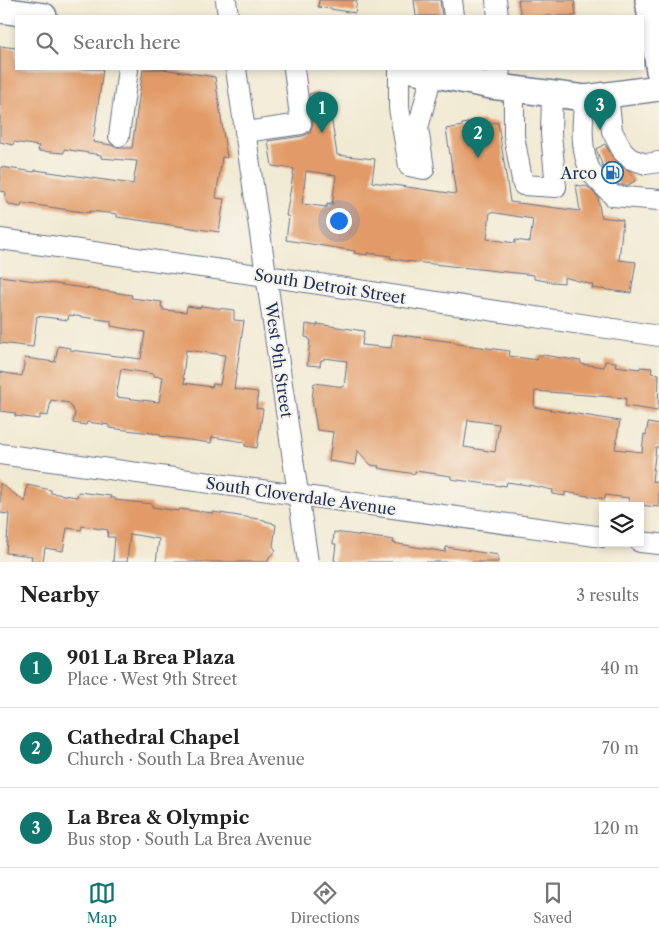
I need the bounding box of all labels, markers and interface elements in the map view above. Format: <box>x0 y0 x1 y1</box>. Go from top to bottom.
search box <box>15 15 644 70</box>
icon: search <box>33 29 61 57</box>
text: Search here <box>73 31 181 54</box>
pin: 3 <box>584 89 616 130</box>
pin: 1 <box>306 92 338 133</box>
pin: 2 <box>462 117 494 158</box>
fuel station icon: Arco <box>601 161 625 185</box>
place label: Arco <box>559 163 597 183</box>
your location <box>326 208 352 234</box>
street label: South Detroit Street <box>253 264 408 308</box>
street label: West 9th Street <box>261 300 297 419</box>
street label: South Cloverdale Avenue <box>205 473 397 519</box>
map controls <box>599 502 644 547</box>
button: layers <box>599 502 644 547</box>
text: Nearby <box>20 582 99 607</box>
text: 3 results <box>576 585 639 605</box>
text: 901 La Brea Plaza <box>67 646 235 669</box>
text: 1 <box>32 658 40 678</box>
text: 40 m <box>600 658 639 678</box>
text: Place · West 9th Street <box>67 669 237 689</box>
text: Cathedral Chapel <box>67 726 240 749</box>
text: 2 <box>31 738 41 758</box>
text: 70 m <box>602 738 639 758</box>
text: Church · South La Brea Avenue <box>67 749 305 769</box>
text: La Brea & Olympic <box>67 806 249 829</box>
text: 3 <box>31 818 41 838</box>
text: 120 m <box>594 818 639 838</box>
text: Bus stop · South La Brea Avenue <box>67 829 312 849</box>
tab: Map <box>87 879 117 927</box>
tab: Directions <box>290 879 360 927</box>
tab: Saved <box>533 879 572 927</box>

